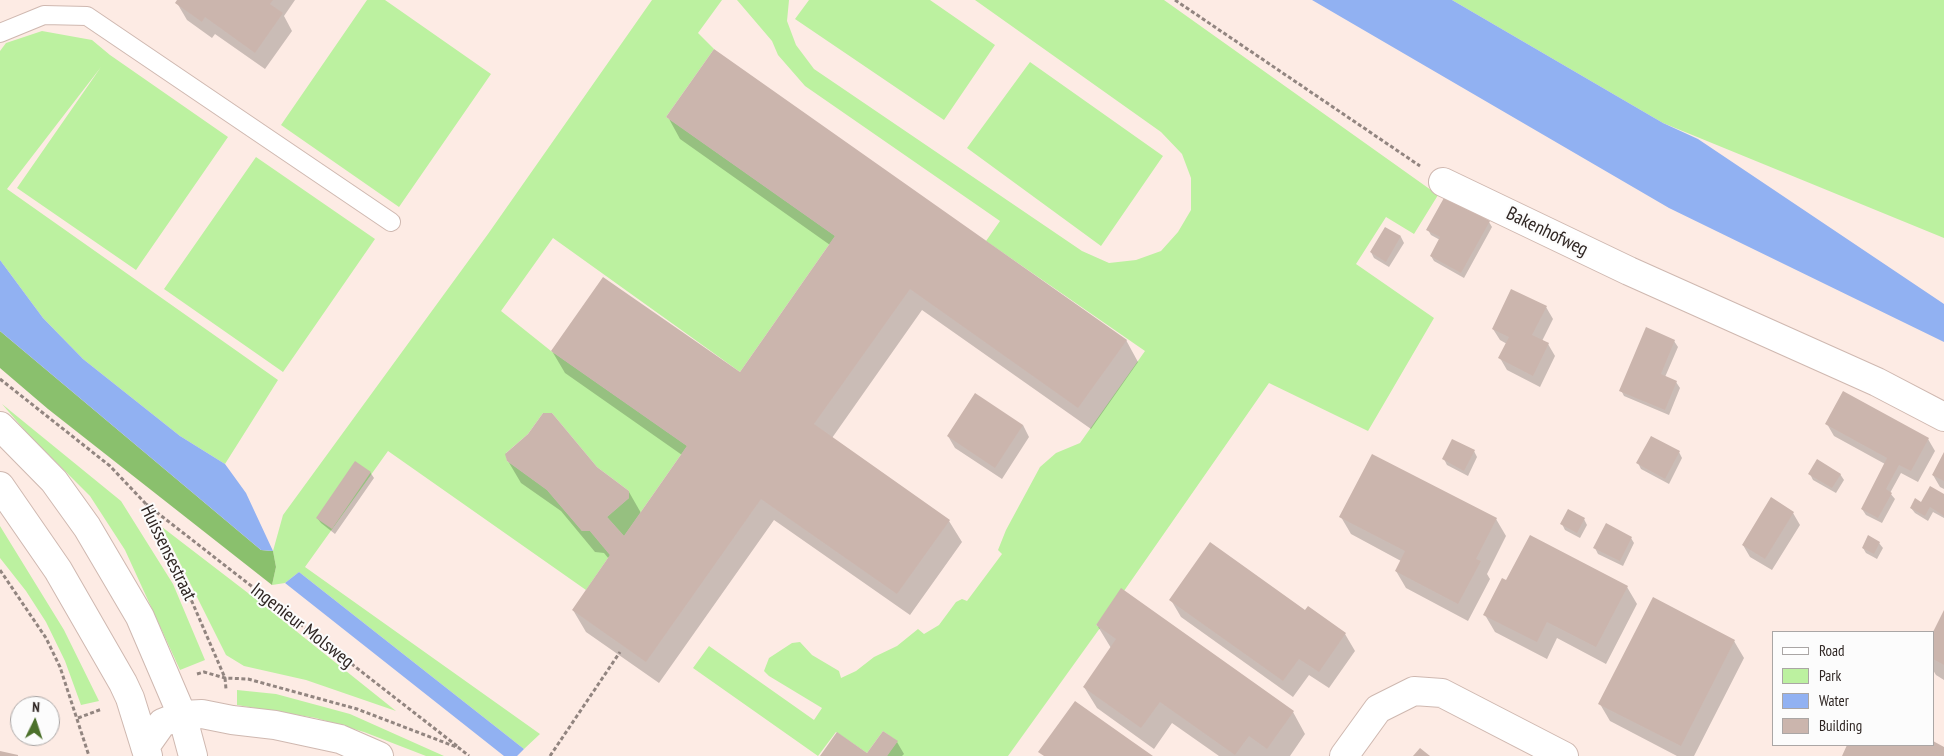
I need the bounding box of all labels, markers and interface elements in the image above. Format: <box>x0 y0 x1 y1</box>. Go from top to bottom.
street label: Bakenhofweg <box>1502 202 1592 262</box>
street label: Huissensestraat <box>135 502 201 604</box>
street label: Ingenieur Molsweg <box>246 579 358 673</box>
legend <box>1772 631 1934 746</box>
text: Road <box>1819 641 1845 660</box>
text: Park <box>1819 666 1841 685</box>
text: Water <box>1819 691 1849 710</box>
north arrow <box>10 696 60 746</box>
text: N <box>32 698 40 716</box>
text: Building <box>1819 716 1862 735</box>

